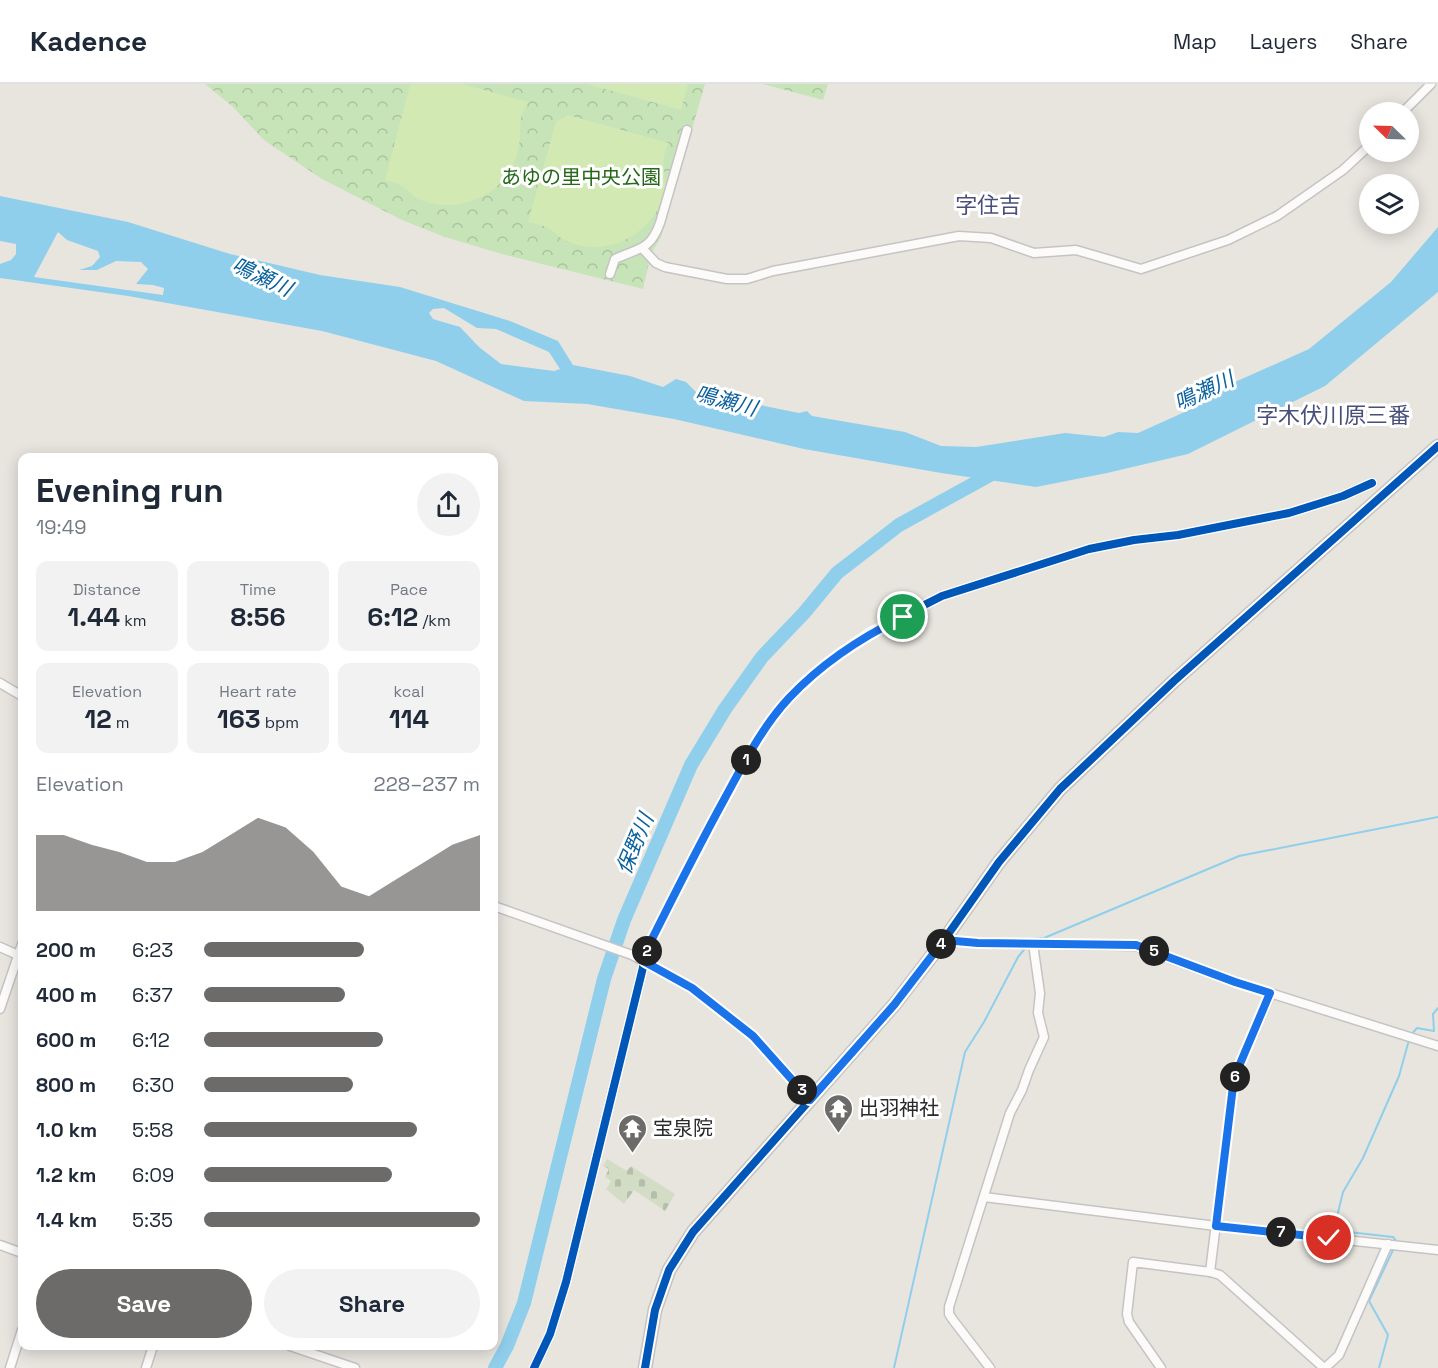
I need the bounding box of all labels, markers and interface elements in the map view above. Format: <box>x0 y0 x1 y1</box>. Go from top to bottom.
text: Kadence <box>30 23 147 59</box>
text: Map <box>1173 28 1217 55</box>
text: Layers <box>1250 28 1317 55</box>
text: Share <box>1350 28 1408 55</box>
north arrow <box>1359 102 1419 162</box>
map controls <box>1359 102 1419 234</box>
park label: あゆの里中央公園 <box>501 164 661 190</box>
button: layers <box>1359 174 1419 234</box>
district label: 字住吉 <box>955 191 1021 219</box>
water label: 鳴瀬川 <box>228 251 298 303</box>
water label: 鳴瀬川 <box>1170 364 1240 416</box>
water label: 鳴瀬川 <box>692 379 762 422</box>
district label: 字木伏川原三番 <box>1256 401 1410 429</box>
text: Evening run <box>36 470 224 512</box>
button: share <box>417 473 480 536</box>
text: 19:49 <box>36 514 86 540</box>
text: Distance <box>73 579 141 600</box>
text: Time <box>240 579 276 600</box>
text: Pace <box>390 579 428 600</box>
pin <box>877 591 928 642</box>
text: 1.44 <box>67 600 120 634</box>
text: 8:56 <box>230 600 286 634</box>
text: 6:12 <box>367 600 418 634</box>
icon: arrive <box>886 600 919 633</box>
text: km <box>120 610 147 631</box>
text: /km <box>418 610 451 631</box>
text: Elevation <box>72 681 142 702</box>
text: Heart rate <box>219 681 297 702</box>
text: kcal <box>394 681 424 702</box>
text: 12 <box>84 702 112 736</box>
text: 163 <box>217 702 261 736</box>
text: 114 <box>389 702 429 736</box>
text: m <box>112 712 130 733</box>
text: bpm <box>261 712 299 733</box>
pin: 1 <box>731 745 761 775</box>
text: 1 <box>742 749 750 770</box>
text: Elevation <box>36 771 124 797</box>
text: 228–237 m <box>374 771 480 797</box>
water label: 保野川 <box>610 808 660 878</box>
pin: 4 <box>926 929 956 959</box>
text: 4 <box>936 933 946 954</box>
pin: 2 <box>632 936 662 966</box>
pin: 5 <box>1139 936 1169 966</box>
text: 200 m <box>36 937 96 963</box>
text: 6:23 <box>132 937 173 963</box>
text: 2 <box>642 940 652 961</box>
text: 5 <box>1149 940 1159 961</box>
text: 400 m <box>36 982 97 1008</box>
text: 6:37 <box>132 982 173 1008</box>
text: 600 m <box>36 1027 96 1053</box>
text: 6:12 <box>132 1027 170 1053</box>
pin: 6 <box>1220 1062 1250 1092</box>
text: 6 <box>1230 1066 1240 1087</box>
text: 800 m <box>36 1072 96 1098</box>
text: 6:30 <box>132 1072 174 1098</box>
pin: 3 <box>787 1075 817 1105</box>
text: 3 <box>797 1079 807 1100</box>
temple icon: 出羽神社 <box>822 1092 854 1134</box>
place label: 出羽神社 <box>859 1095 939 1121</box>
temple icon: 宝泉院 <box>616 1112 648 1154</box>
place label: 宝泉院 <box>653 1115 713 1141</box>
text: 1.0 km <box>36 1117 97 1143</box>
text: 5:58 <box>132 1117 173 1143</box>
text: 1.2 km <box>36 1162 96 1188</box>
text: 6:09 <box>132 1162 174 1188</box>
text: 1.4 km <box>36 1207 97 1233</box>
text: 5:35 <box>132 1207 173 1233</box>
pin <box>1303 1212 1354 1263</box>
pin: 7 <box>1266 1217 1296 1247</box>
text: 7 <box>1277 1221 1285 1242</box>
icon: check <box>1312 1221 1345 1254</box>
button: Save <box>36 1269 252 1338</box>
button: Share <box>264 1269 480 1338</box>

